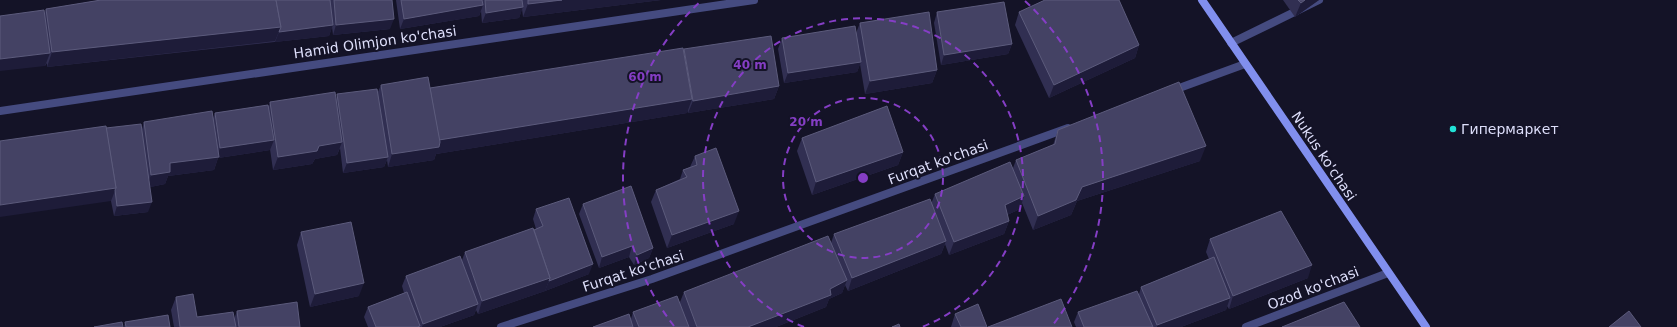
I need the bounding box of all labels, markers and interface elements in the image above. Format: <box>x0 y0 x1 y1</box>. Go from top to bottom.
street label: Hamid Olimjon ko'chasi <box>292 23 458 61</box>
text: 40 m <box>733 58 767 72</box>
text: 60 m <box>628 70 662 84</box>
street label: Nukus ko'chasi <box>1288 108 1360 204</box>
text: 20 m <box>789 115 823 129</box>
place label: Гипермаркет <box>1461 121 1559 137</box>
marker: Гипермаркет <box>1448 124 1458 134</box>
street label: Furqat ko'chasi <box>886 136 990 188</box>
centre of rings <box>856 171 870 185</box>
street label: Furqat ko'chasi <box>580 247 686 295</box>
street label: Ozod ko'chasi <box>1265 263 1361 313</box>

